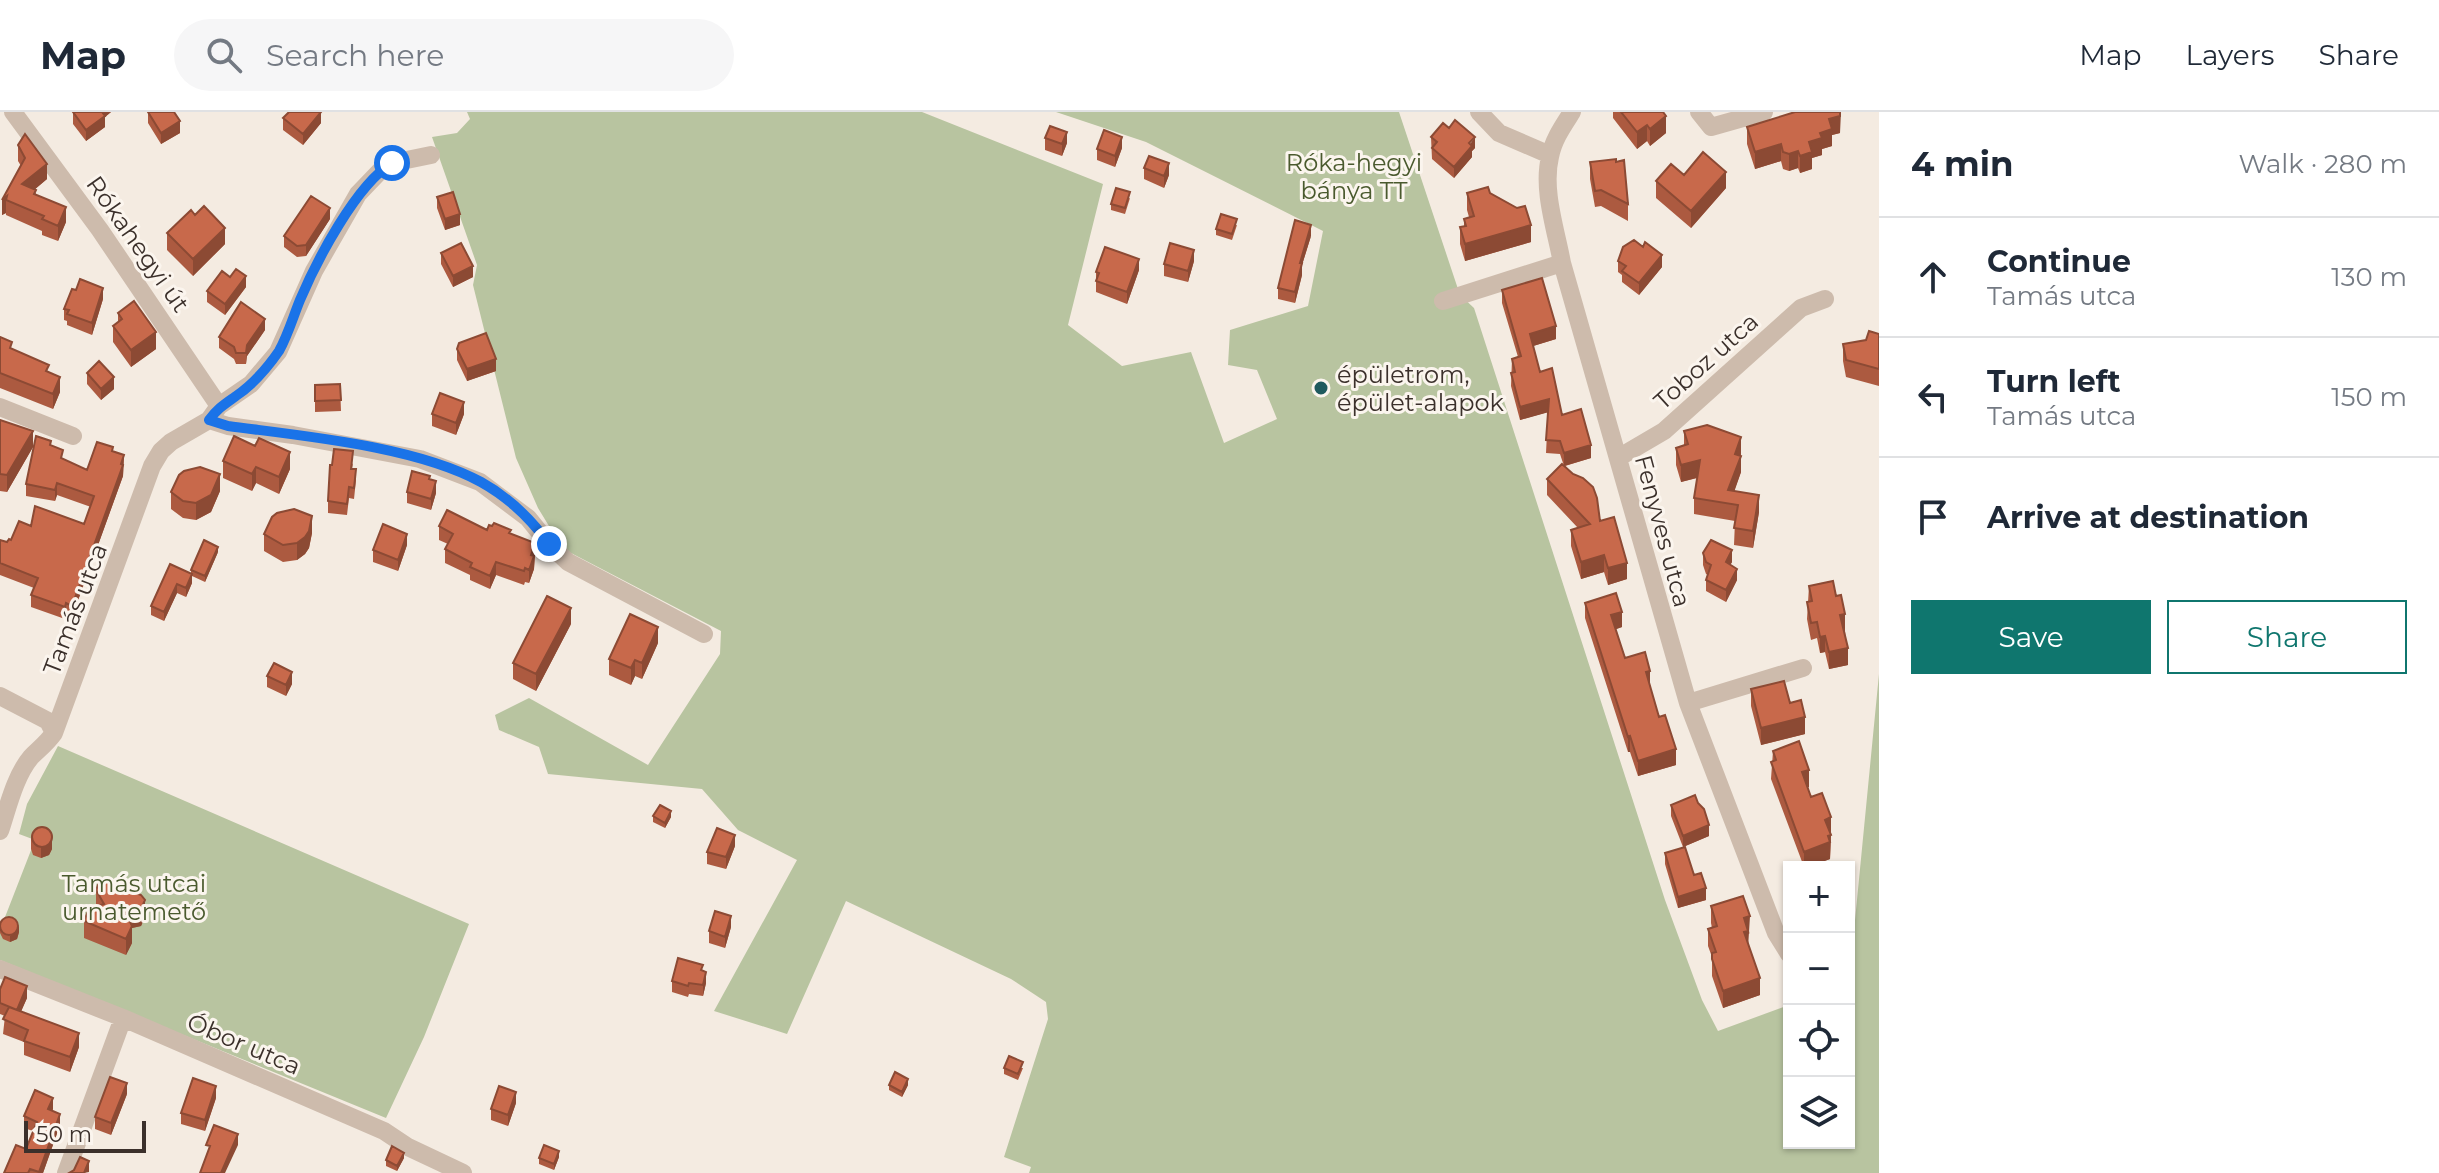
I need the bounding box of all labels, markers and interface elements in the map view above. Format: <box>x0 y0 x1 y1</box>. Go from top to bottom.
search box <box>174 19 734 91</box>
text: Map <box>40 32 126 79</box>
icon: search <box>202 33 246 77</box>
text: Search here <box>266 37 444 74</box>
text: Map <box>2079 38 2142 72</box>
text: Layers <box>2186 38 2275 72</box>
text: Share <box>2319 38 2399 72</box>
text: 4 min <box>1911 143 2013 185</box>
route start <box>374 145 410 181</box>
park label: Róka-hegyi bánya TT <box>1286 148 1422 205</box>
text: Walk · 280 m <box>2239 148 2407 180</box>
street label: Rókahegyi út <box>80 170 196 318</box>
text: Continue <box>1987 243 2131 280</box>
icon: ahead <box>1911 255 1955 299</box>
text: 130 m <box>2331 261 2407 293</box>
text: Tamás utca <box>1987 280 2136 312</box>
street label: Toboz utca <box>1648 307 1764 415</box>
place label: épületrom, épület-alapok <box>1337 360 1505 417</box>
text: Turn left <box>1987 363 2120 400</box>
icon: left <box>1911 375 1955 419</box>
marker: épületrom, épület-alapok <box>1312 379 1330 397</box>
text: 150 m <box>2331 381 2407 413</box>
text: Tamás utca <box>1987 400 2136 432</box>
street label: Fenyves utca <box>1629 452 1697 610</box>
icon: arrive <box>1911 495 1955 539</box>
text: Arrive at destination <box>1987 499 2309 536</box>
route end <box>531 526 567 562</box>
street label: Tamás utca <box>37 539 113 679</box>
button: Save <box>1911 600 2151 674</box>
button: Share <box>2167 600 2407 674</box>
map controls <box>1783 861 1855 1149</box>
button: + <box>1783 861 1855 933</box>
park label: Tamás utcai urnatemető <box>62 869 206 926</box>
button: − <box>1783 933 1855 1005</box>
button: locate <box>1783 1005 1855 1077</box>
street label: Óbor utca <box>183 1007 305 1081</box>
button: layers <box>1783 1077 1855 1149</box>
scale bar <box>24 1117 146 1153</box>
text: 50 m <box>36 1121 92 1148</box>

